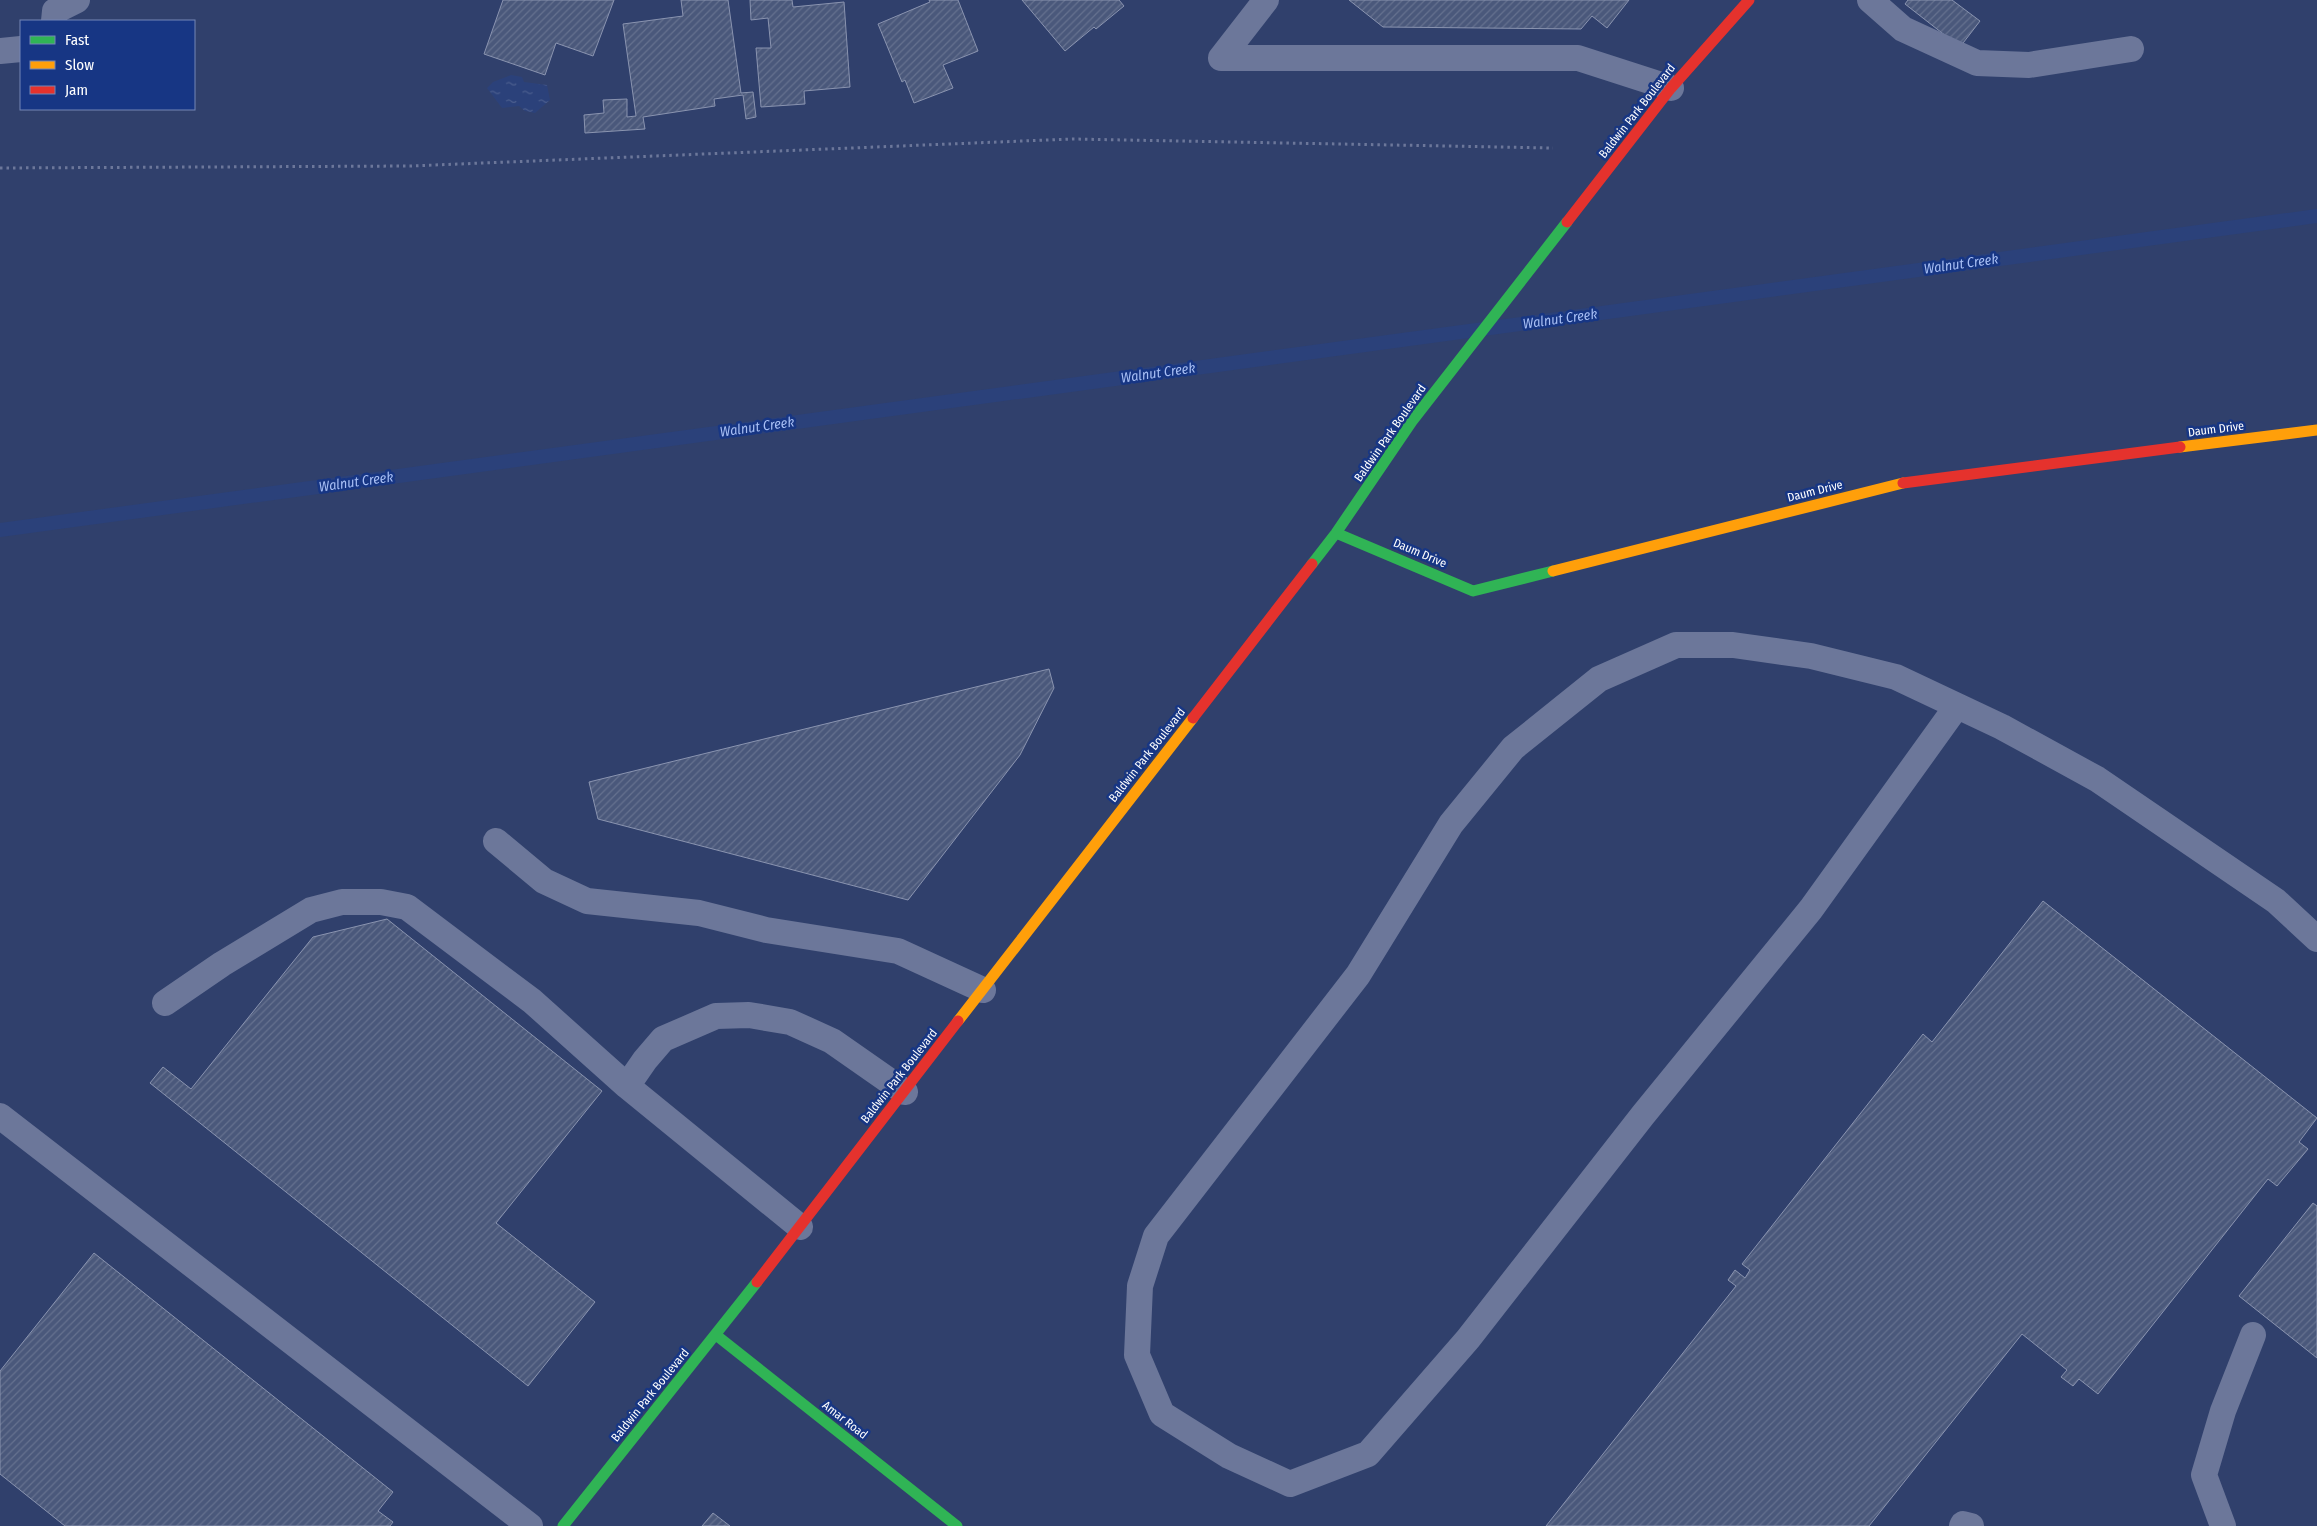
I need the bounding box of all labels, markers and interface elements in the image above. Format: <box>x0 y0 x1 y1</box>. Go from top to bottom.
legend <box>20 20 195 110</box>
text: Fast <box>65 31 89 49</box>
text: Slow <box>65 56 94 74</box>
street label: Baldwin Park Boulevard <box>1596 61 1678 161</box>
text: Jam <box>65 81 88 99</box>
water label: Walnut Creek <box>1923 250 1999 278</box>
water label: Walnut Creek <box>1522 305 1598 333</box>
water label: Walnut Creek <box>1120 359 1196 387</box>
street label: Baldwin Park Boulevard <box>1351 382 1429 484</box>
water label: Walnut Creek <box>719 413 795 441</box>
street label: Daum Drive <box>2187 419 2245 439</box>
water label: Walnut Creek <box>318 468 394 496</box>
street label: Daum Drive <box>1786 477 1844 505</box>
street label: Daum Drive <box>1391 536 1449 571</box>
street label: Baldwin Park Boulevard <box>1106 705 1188 805</box>
street label: Baldwin Park Boulevard <box>858 1026 940 1126</box>
street label: Baldwin Park Boulevard <box>608 1346 692 1444</box>
street label: Amar Road <box>820 1398 870 1442</box>

